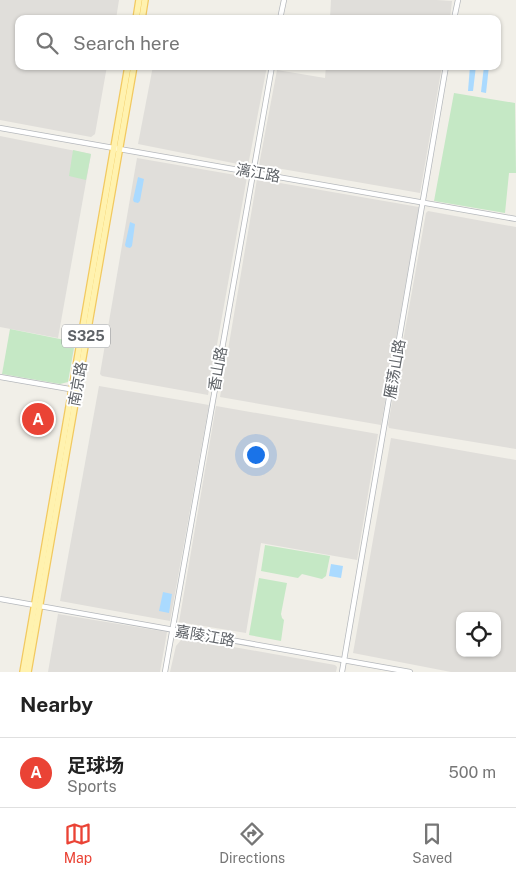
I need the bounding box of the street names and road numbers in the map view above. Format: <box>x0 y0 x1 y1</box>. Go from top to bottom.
street label: 漓江路 <box>234 160 282 185</box>
road number: S325 <box>62 324 110 348</box>
street label: 雁荡山路 <box>381 338 408 400</box>
street label: 香山路 <box>205 345 230 393</box>
street label: 南京路 <box>65 360 90 408</box>
street label: 嘉陵江路 <box>174 622 236 649</box>

